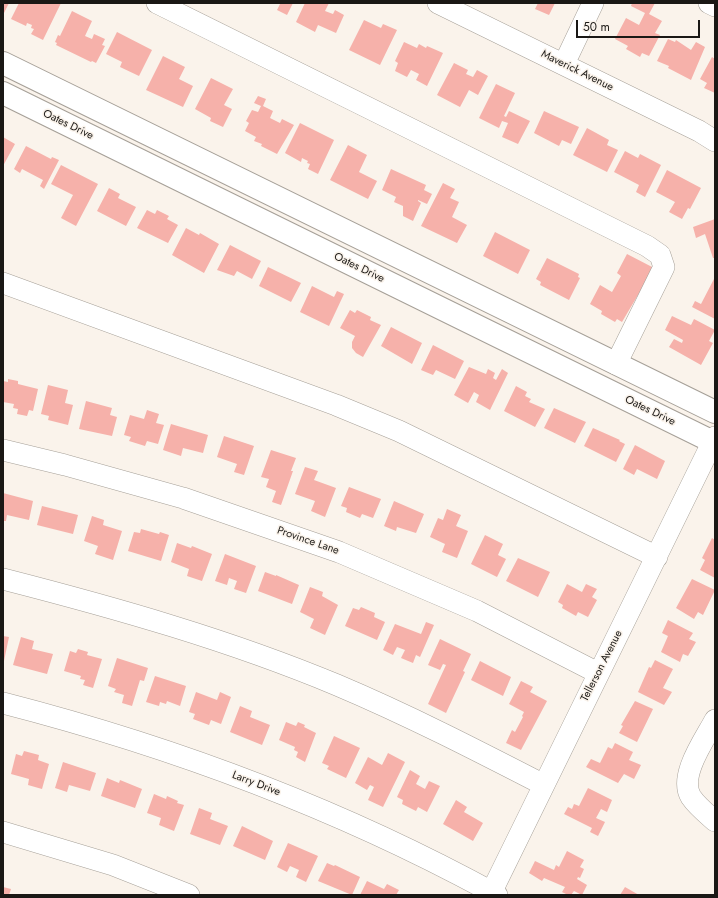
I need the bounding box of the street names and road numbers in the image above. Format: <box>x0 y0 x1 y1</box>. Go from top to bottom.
street label: Maverick Avenue <box>539 48 615 94</box>
street label: Oates Drive <box>41 107 95 143</box>
street label: Oates Drive <box>332 250 386 286</box>
street label: Oates Drive <box>623 393 677 429</box>
street label: Province Lane <box>275 524 341 558</box>
street label: Tellerson Avenue <box>578 628 626 704</box>
street label: Larry Drive <box>230 769 282 799</box>

